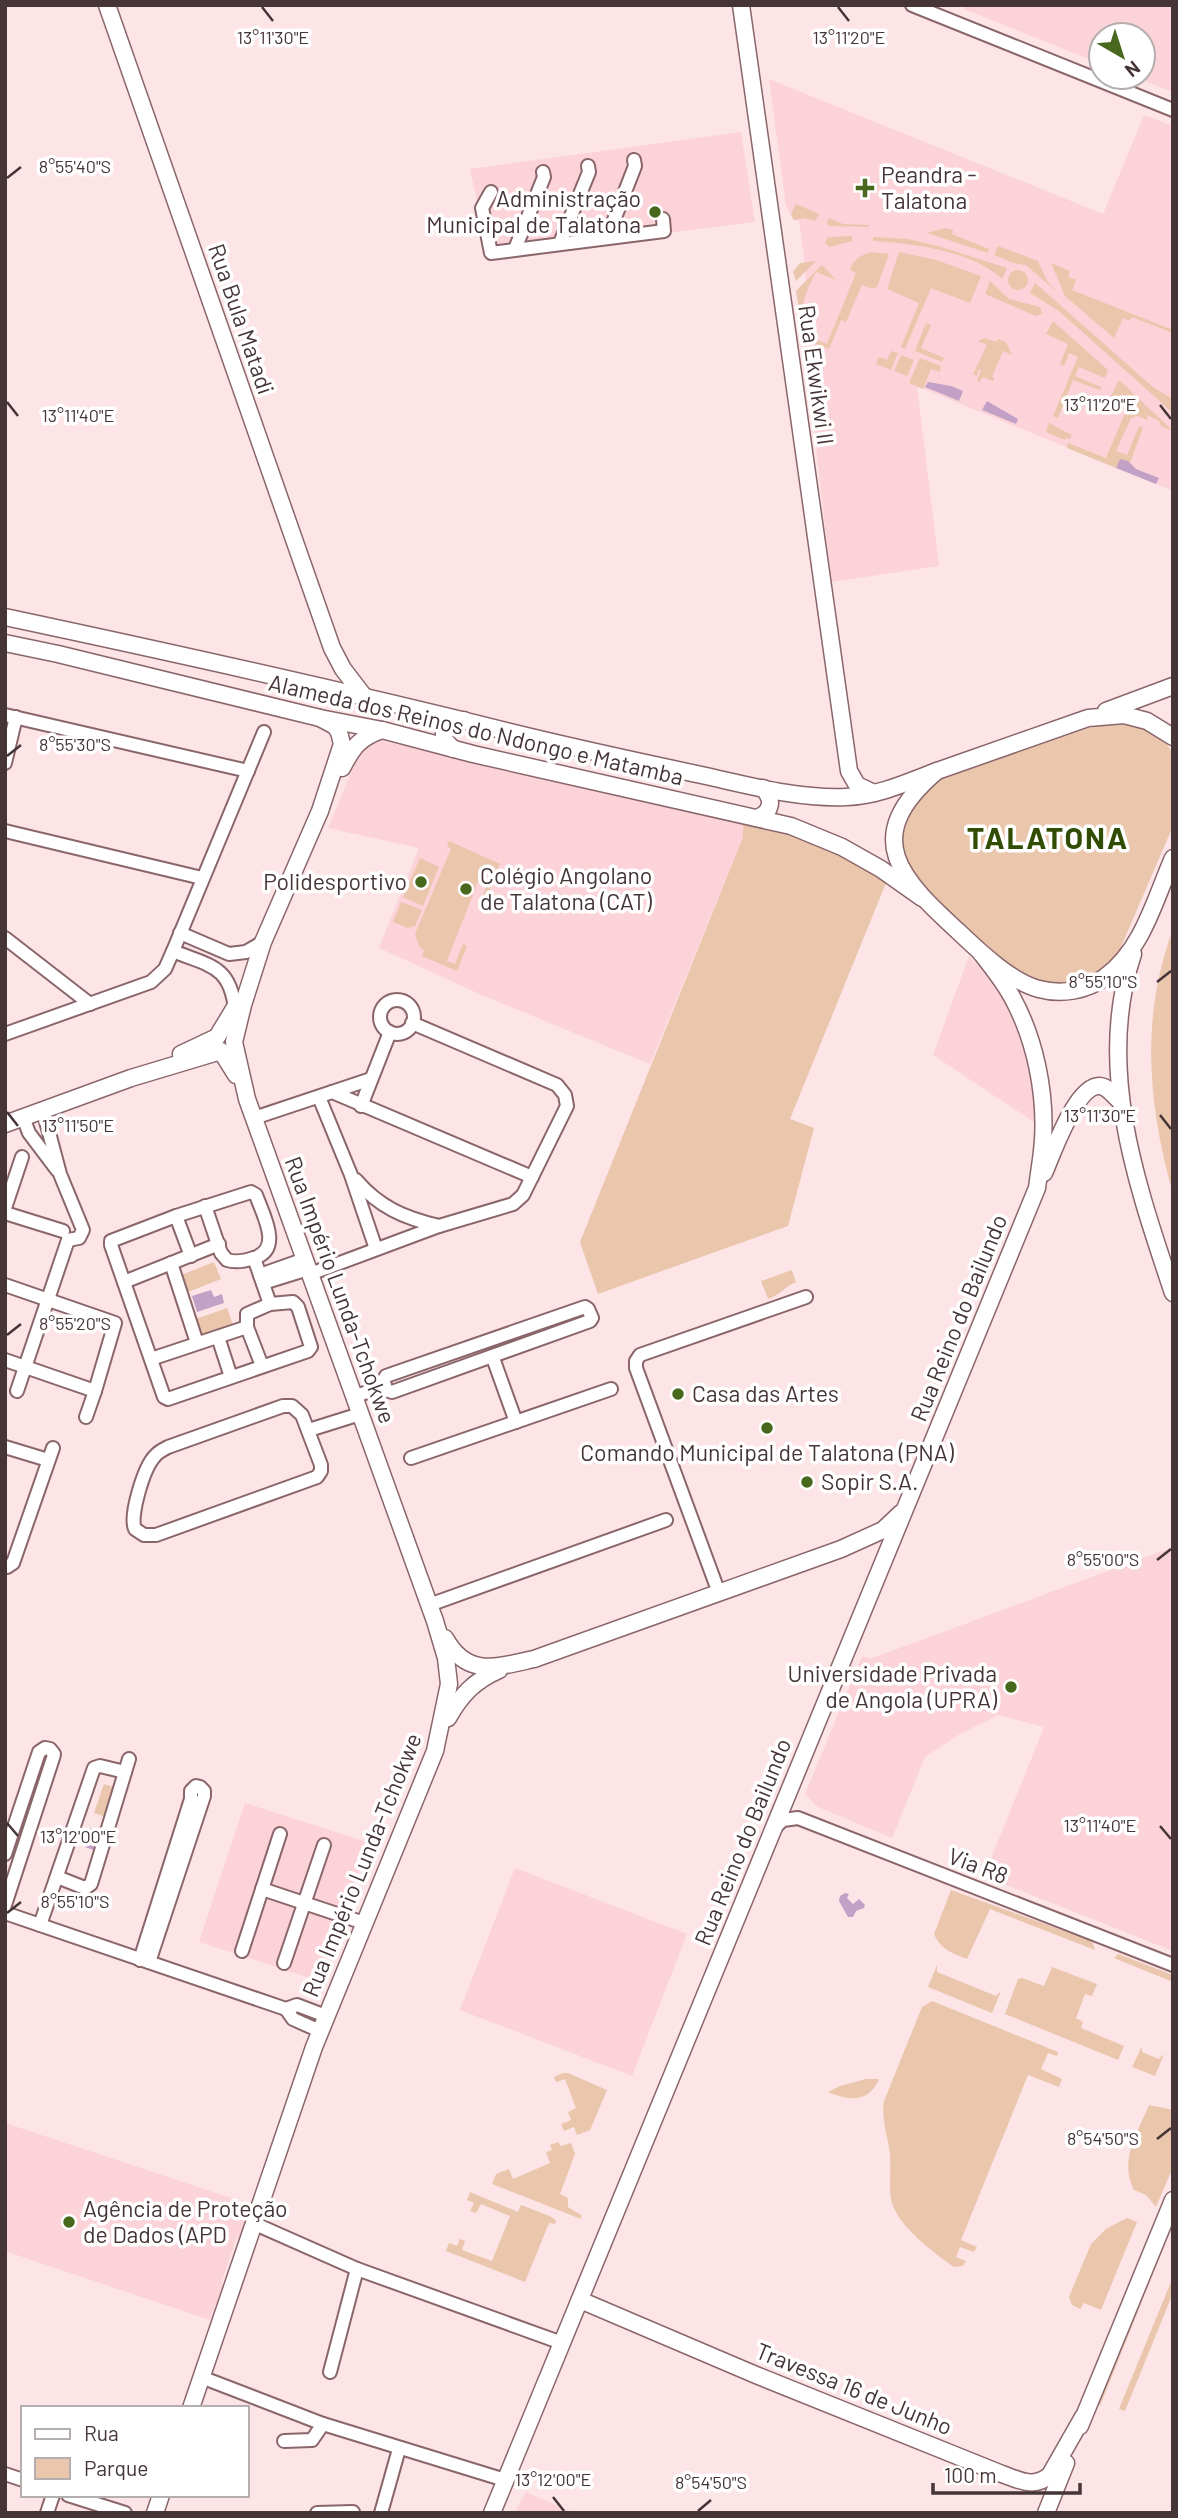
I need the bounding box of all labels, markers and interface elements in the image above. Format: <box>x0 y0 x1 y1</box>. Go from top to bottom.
north arrow <box>1087 21 1157 91</box>
text: 13°11'30"E <box>237 26 309 48</box>
text: 13°11'20"E <box>813 26 885 48</box>
text: N <box>1121 57 1145 83</box>
text: 8°55'40"S <box>39 155 111 177</box>
place label: Peandra - Talatona <box>881 160 977 214</box>
marker: Peandra - Talatona <box>855 178 875 198</box>
place label: Administração Municipal de Talatona <box>426 184 641 238</box>
marker: Administração Municipal de Talatona <box>647 204 663 220</box>
street label: Rua Bula Matadi <box>203 240 281 398</box>
street label: Rua Ekwikwi II <box>793 303 841 447</box>
text: 13°11'20"E <box>1064 393 1136 415</box>
text: 13°11'40"E <box>41 404 115 426</box>
street label: Alameda dos Reinos do Ndongo e Matamba <box>266 668 686 790</box>
text: 8°55'30"S <box>39 733 111 755</box>
district label: TALATONA <box>967 819 1129 855</box>
place label: Colégio Angolano de Talatona (CAT) <box>480 861 653 915</box>
place label: Polidesportivo <box>263 867 407 895</box>
marker: Polidesportivo <box>413 874 429 890</box>
marker: Colégio Angolano de Talatona (CAT) <box>458 881 474 897</box>
text: 8°55'10"S <box>1069 970 1137 992</box>
text: 13°11'30"E <box>1064 1104 1136 1126</box>
text: 13°11'50"E <box>42 1114 114 1136</box>
street label: Rua Império Lunda-Tchokwe <box>280 1152 402 1427</box>
street label: Rua Reino do Bailundo <box>904 1210 1012 1425</box>
text: 8°55'20"S <box>39 1312 111 1334</box>
place label: Casa das Artes <box>692 1379 839 1407</box>
marker: Casa das Artes <box>670 1386 686 1402</box>
marker: Comando Municipal de Talatona (PNA) <box>759 1420 775 1436</box>
place label: Comando Municipal de Talatona (PNA) <box>580 1438 955 1466</box>
place label: Sopir S.A. <box>821 1467 918 1495</box>
marker: Sopir S.A. <box>799 1474 815 1490</box>
text: 8°55'00"S <box>1067 1548 1139 1570</box>
place label: Universidade Privada de Angola (UPRA) <box>787 1659 998 1713</box>
marker: Universidade Privada de Angola (UPRA) <box>1003 1679 1019 1695</box>
street label: Rua Império Lunda-Tchokwe <box>295 1729 427 2001</box>
street label: Rua Reino do Bailundo <box>688 1734 796 1949</box>
text: 13°11'40"E <box>1063 1814 1137 1836</box>
text: 13°12'00"E <box>40 1825 116 1847</box>
street label: Via R8 <box>944 1841 1012 1889</box>
text: 8°55'10"S <box>41 1890 109 1912</box>
text: 8°54'50"S <box>1067 2127 1139 2149</box>
place label: Agência de Proteção de Dados (APD <box>83 2194 288 2248</box>
marker: Agência de Proteção de Dados (APD <box>61 2214 77 2230</box>
street label: Travessa 16 de Junho <box>752 2336 957 2440</box>
legend <box>21 2406 248 2497</box>
text: Rua <box>84 2420 119 2445</box>
scale bar <box>933 2452 1080 2496</box>
text: Parque <box>84 2455 149 2480</box>
text: 100 m <box>944 2462 997 2487</box>
text: 13°12'00"E <box>515 2468 591 2490</box>
text: 8°54'50"S <box>675 2471 747 2493</box>

